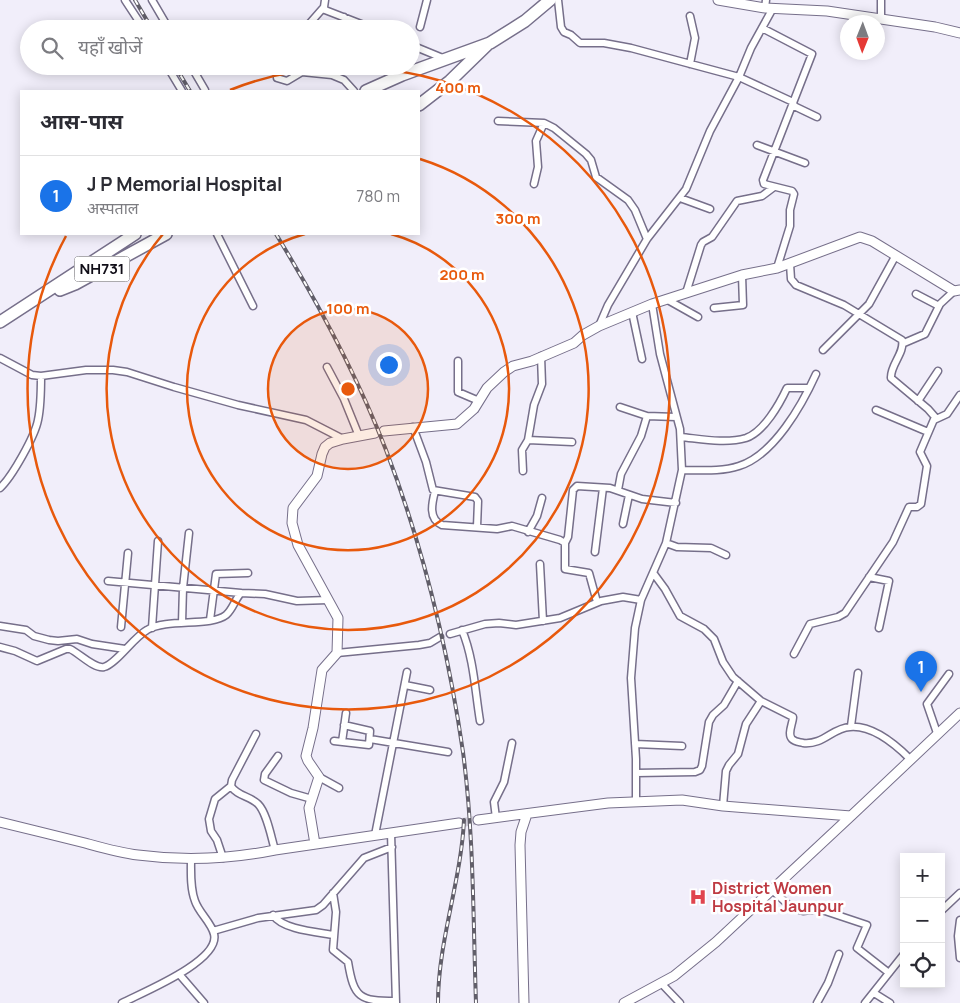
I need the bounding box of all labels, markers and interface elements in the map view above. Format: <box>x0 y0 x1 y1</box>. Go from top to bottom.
north arrow <box>840 15 885 60</box>
search box <box>20 20 420 75</box>
icon: search <box>38 34 66 62</box>
text: यहाँ खोजें <box>78 34 142 60</box>
text: 400 m <box>435 77 481 98</box>
text: आस-पास <box>40 107 123 135</box>
text: J P Memorial Hospital <box>87 171 282 197</box>
text: 1 <box>52 185 60 207</box>
text: 780 m <box>356 185 400 207</box>
text: अस्पताल <box>87 197 139 219</box>
text: 300 m <box>496 208 540 229</box>
road number: NH731 <box>74 256 130 282</box>
text: 200 m <box>439 264 485 285</box>
text: 100 m <box>327 298 369 319</box>
your location <box>376 352 402 378</box>
centre of rings <box>339 380 357 398</box>
pin: 1 <box>905 651 937 692</box>
map controls <box>900 853 945 988</box>
button: + <box>900 853 945 898</box>
place label: District Women Hospital Jaunpur <box>712 877 844 917</box>
hospital icon: District Women Hospital Jaunpur <box>688 887 708 907</box>
button: − <box>900 898 945 943</box>
button: locate <box>900 943 945 988</box>

